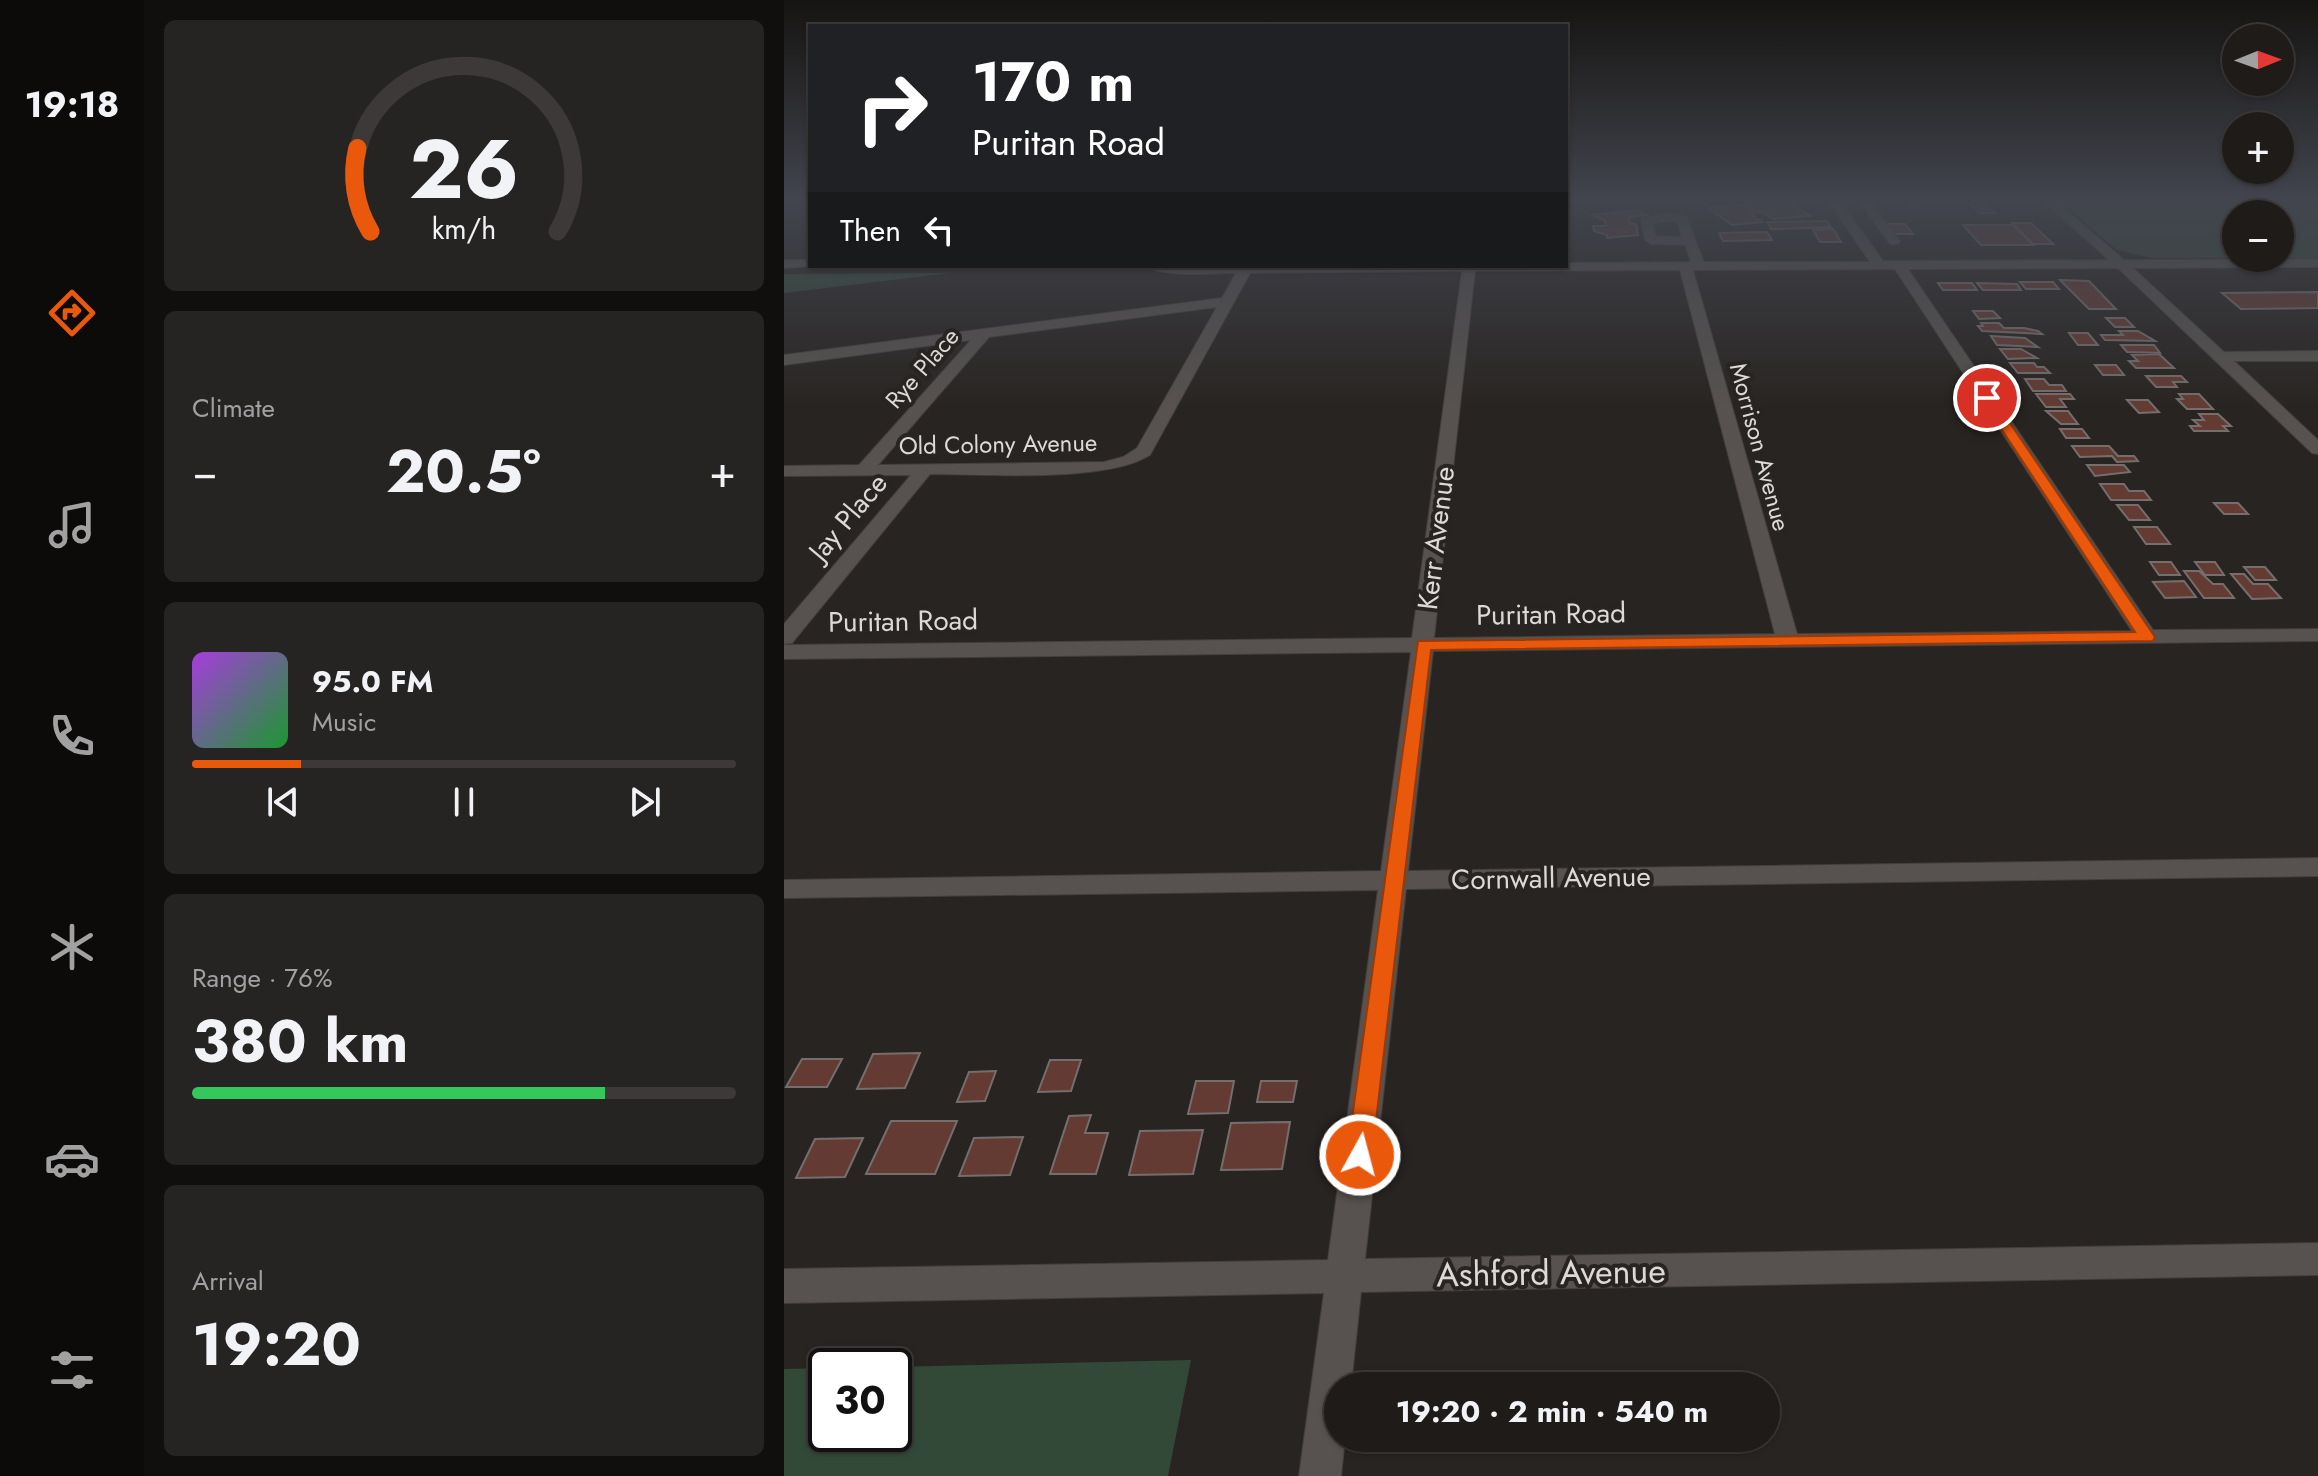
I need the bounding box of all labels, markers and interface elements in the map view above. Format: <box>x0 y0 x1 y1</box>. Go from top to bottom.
north arrow <box>2222 24 2294 96</box>
map controls <box>2222 24 2294 272</box>
text: 170 m <box>972 41 1134 122</box>
icon: right <box>840 56 944 160</box>
text: 19:18 <box>25 78 119 130</box>
text: 26 <box>409 108 519 228</box>
button: + <box>2222 112 2294 184</box>
text: Puritan Road <box>972 116 1165 168</box>
button: − <box>2222 200 2294 272</box>
text: km/h <box>432 208 496 250</box>
icon: left <box>917 208 961 252</box>
text: Then <box>840 209 901 252</box>
icon: directions <box>44 285 100 341</box>
street label: Rye Place <box>877 320 967 416</box>
street label: Morrison Avenue <box>1721 359 1799 535</box>
pin <box>1953 364 2021 432</box>
icon: arrive <box>1965 376 2009 420</box>
text: Climate <box>192 389 275 427</box>
street label: Old Colony Avenue <box>898 425 1098 463</box>
text: 20.5° <box>386 428 541 515</box>
text: − <box>192 440 218 504</box>
text: + <box>709 440 736 504</box>
street label: Jay Place <box>796 464 897 573</box>
street label: Kerr Avenue <box>1407 464 1465 612</box>
icon: music <box>44 497 100 553</box>
street label: Puritan Road <box>1476 592 1626 636</box>
street label: Puritan Road <box>828 599 978 643</box>
text: 95.0 FM <box>312 660 433 703</box>
text: Music <box>312 703 376 741</box>
icon: phone <box>44 708 100 764</box>
icon: previous <box>261 780 305 824</box>
icon: pause <box>442 780 486 824</box>
icon: next <box>623 780 667 824</box>
street label: Cornwall Avenue <box>1451 856 1651 900</box>
icon: climate <box>44 919 100 975</box>
text: Range · 76% <box>192 959 332 997</box>
text: 380 km <box>192 998 408 1085</box>
position arrow <box>1318 1113 1402 1197</box>
icon: car <box>44 1131 100 1187</box>
street label: Ashford Avenue <box>1436 1247 1666 1299</box>
text: Arrival <box>192 1262 264 1300</box>
text: 19:20 <box>192 1301 361 1388</box>
icon: filters <box>44 1342 100 1398</box>
speed limit sign: 30 <box>808 1348 912 1452</box>
text: 19:20 · 2 min · 540 m <box>1396 1390 1708 1433</box>

